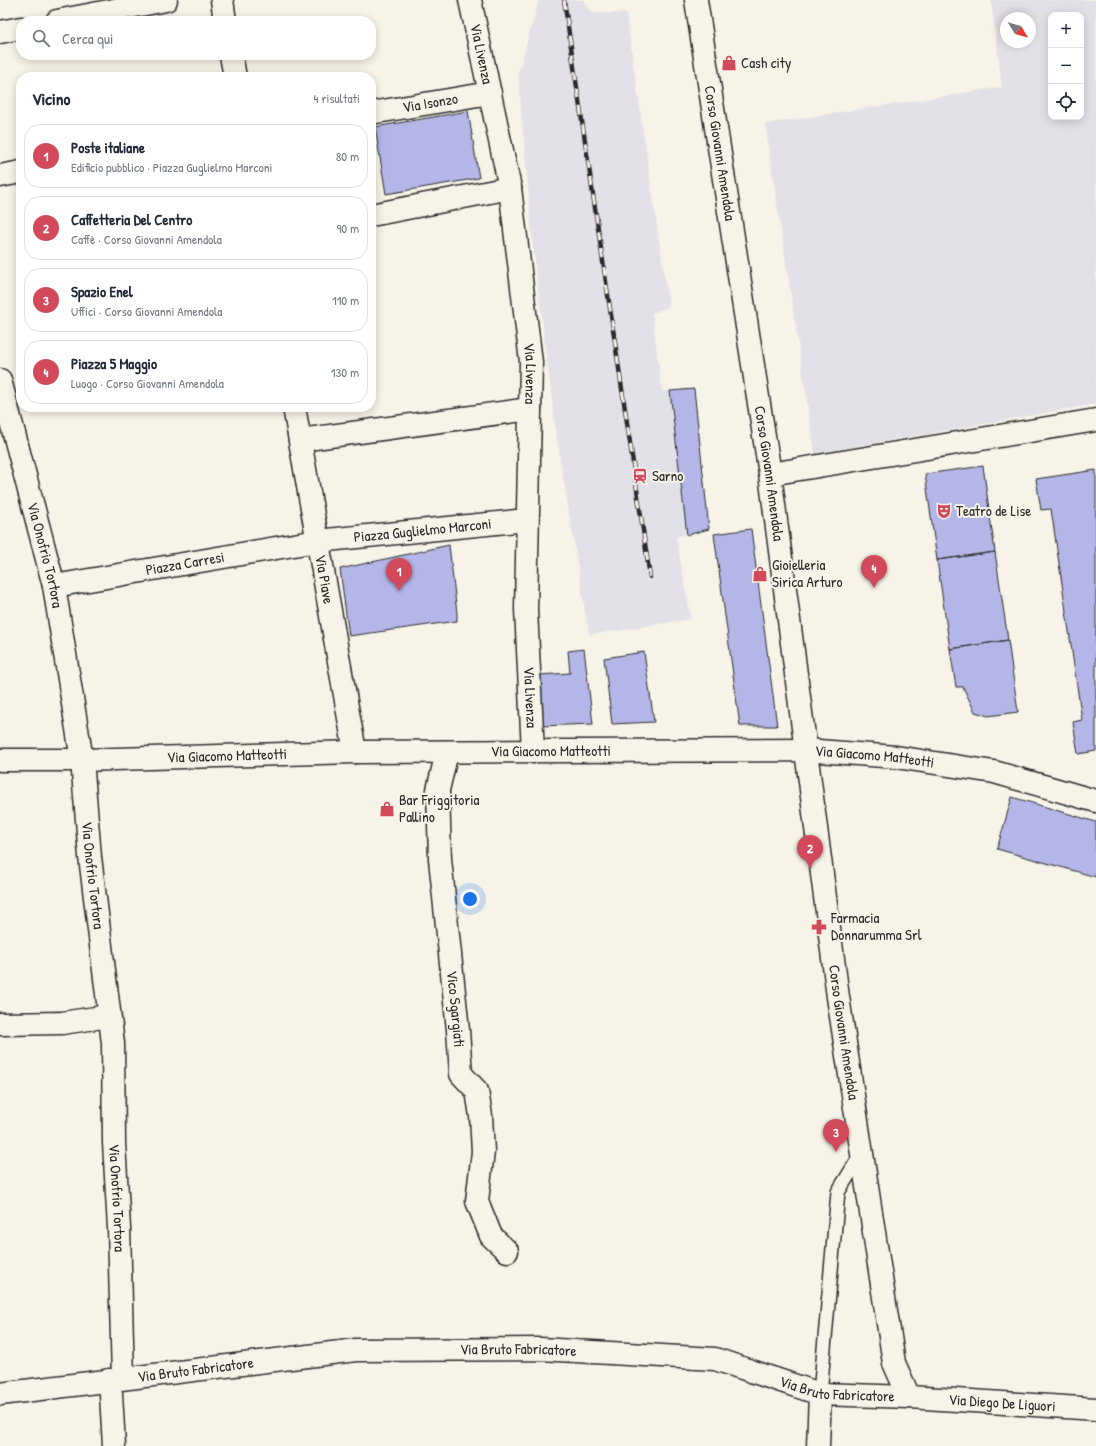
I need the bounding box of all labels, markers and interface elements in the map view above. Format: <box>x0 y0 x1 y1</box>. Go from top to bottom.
north arrow <box>1000 12 1036 48</box>
map controls <box>1048 12 1084 120</box>
button: + <box>1048 12 1084 48</box>
search box <box>16 16 376 60</box>
street label: Via Livenza <box>465 22 499 86</box>
icon: search <box>30 27 52 49</box>
text: Cerca qui <box>62 28 113 49</box>
button: − <box>1048 48 1084 84</box>
place label: Cash city <box>741 52 791 73</box>
shop icon: Cash city <box>720 54 738 72</box>
street label: Corso Giovanni Amendola <box>700 84 741 222</box>
button: locate <box>1048 84 1084 120</box>
text: Vicino <box>32 87 70 110</box>
street label: Via Isonzo <box>401 88 459 118</box>
text: 4 risultati <box>314 89 360 107</box>
text: Poste italiane <box>71 137 145 158</box>
text: 1 <box>44 147 48 165</box>
text: 80 m <box>336 147 359 165</box>
text: Edificio pubblico · Piazza Guglielmo Marconi <box>71 158 273 176</box>
text: Caffetteria Del Centro <box>71 209 192 230</box>
text: 2 <box>43 219 49 237</box>
text: 90 m <box>337 219 359 237</box>
text: Caffè · Corso Giovanni Amendola <box>71 230 222 248</box>
text: Spazio Enel <box>71 281 133 302</box>
text: 3 <box>43 291 49 309</box>
text: 110 m <box>332 291 359 309</box>
text: Uffici · Corso Giovanni Amendola <box>71 302 222 320</box>
street label: Via Livenza <box>519 342 542 404</box>
text: Piazza 5 Maggio <box>71 353 157 374</box>
text: 4 <box>44 363 48 381</box>
text: 130 m <box>331 363 359 381</box>
text: Luogo · Corso Giovanni Amendola <box>71 374 224 392</box>
street label: Corso Giovanni Amendola <box>749 404 790 542</box>
place label: Sarno <box>652 465 683 486</box>
station icon: Sarno <box>631 467 649 485</box>
street label: Via Onofrio Tortora <box>23 500 68 610</box>
place label: Teatro de Lise <box>956 500 1031 521</box>
theatre icon: Teatro de Lise <box>935 502 953 520</box>
street label: Piazza Guglielmo Marconi <box>353 513 492 547</box>
street label: Piazza Carresi <box>144 546 226 580</box>
street label: Via Piave <box>310 553 340 606</box>
place label: Gioielleria Sirica Arturo <box>772 554 843 592</box>
pin: 4 <box>861 555 887 588</box>
pin: 1 <box>386 558 412 591</box>
shop icon: Gioielleria Sirica Arturo <box>751 565 769 583</box>
street label: Via Livenza <box>519 666 543 729</box>
street label: Via Giacomo Matteotti <box>491 740 611 761</box>
street label: Via Giacomo Matteotti <box>814 740 936 773</box>
street label: Via Giacomo Matteotti <box>167 743 287 768</box>
place label: Bar Friggitoria Pallino <box>399 789 480 827</box>
shop icon: Bar Friggitoria Pallino <box>378 800 396 818</box>
street label: Via Onofrio Tortora <box>77 821 110 930</box>
pin: 2 <box>797 835 823 868</box>
your location <box>460 889 480 909</box>
place label: Farmacia Donnarumma Srl <box>830 907 922 945</box>
pharmacy icon: Farmacia Donnarumma Srl <box>810 918 828 936</box>
street label: Corso Giovanni Amendola <box>824 964 865 1101</box>
street label: Vico Sgargiati <box>442 970 470 1048</box>
pin: 3 <box>823 1119 849 1152</box>
street label: Via Onofrio Tortora <box>104 1143 131 1252</box>
street label: Via Bruto Fabricatore <box>460 1338 577 1361</box>
street label: Via Bruto Fabricatore <box>136 1352 255 1387</box>
street label: Via Bruto Fabricatore <box>777 1370 895 1407</box>
street label: Via Diego De Liguori <box>948 1389 1056 1416</box>

